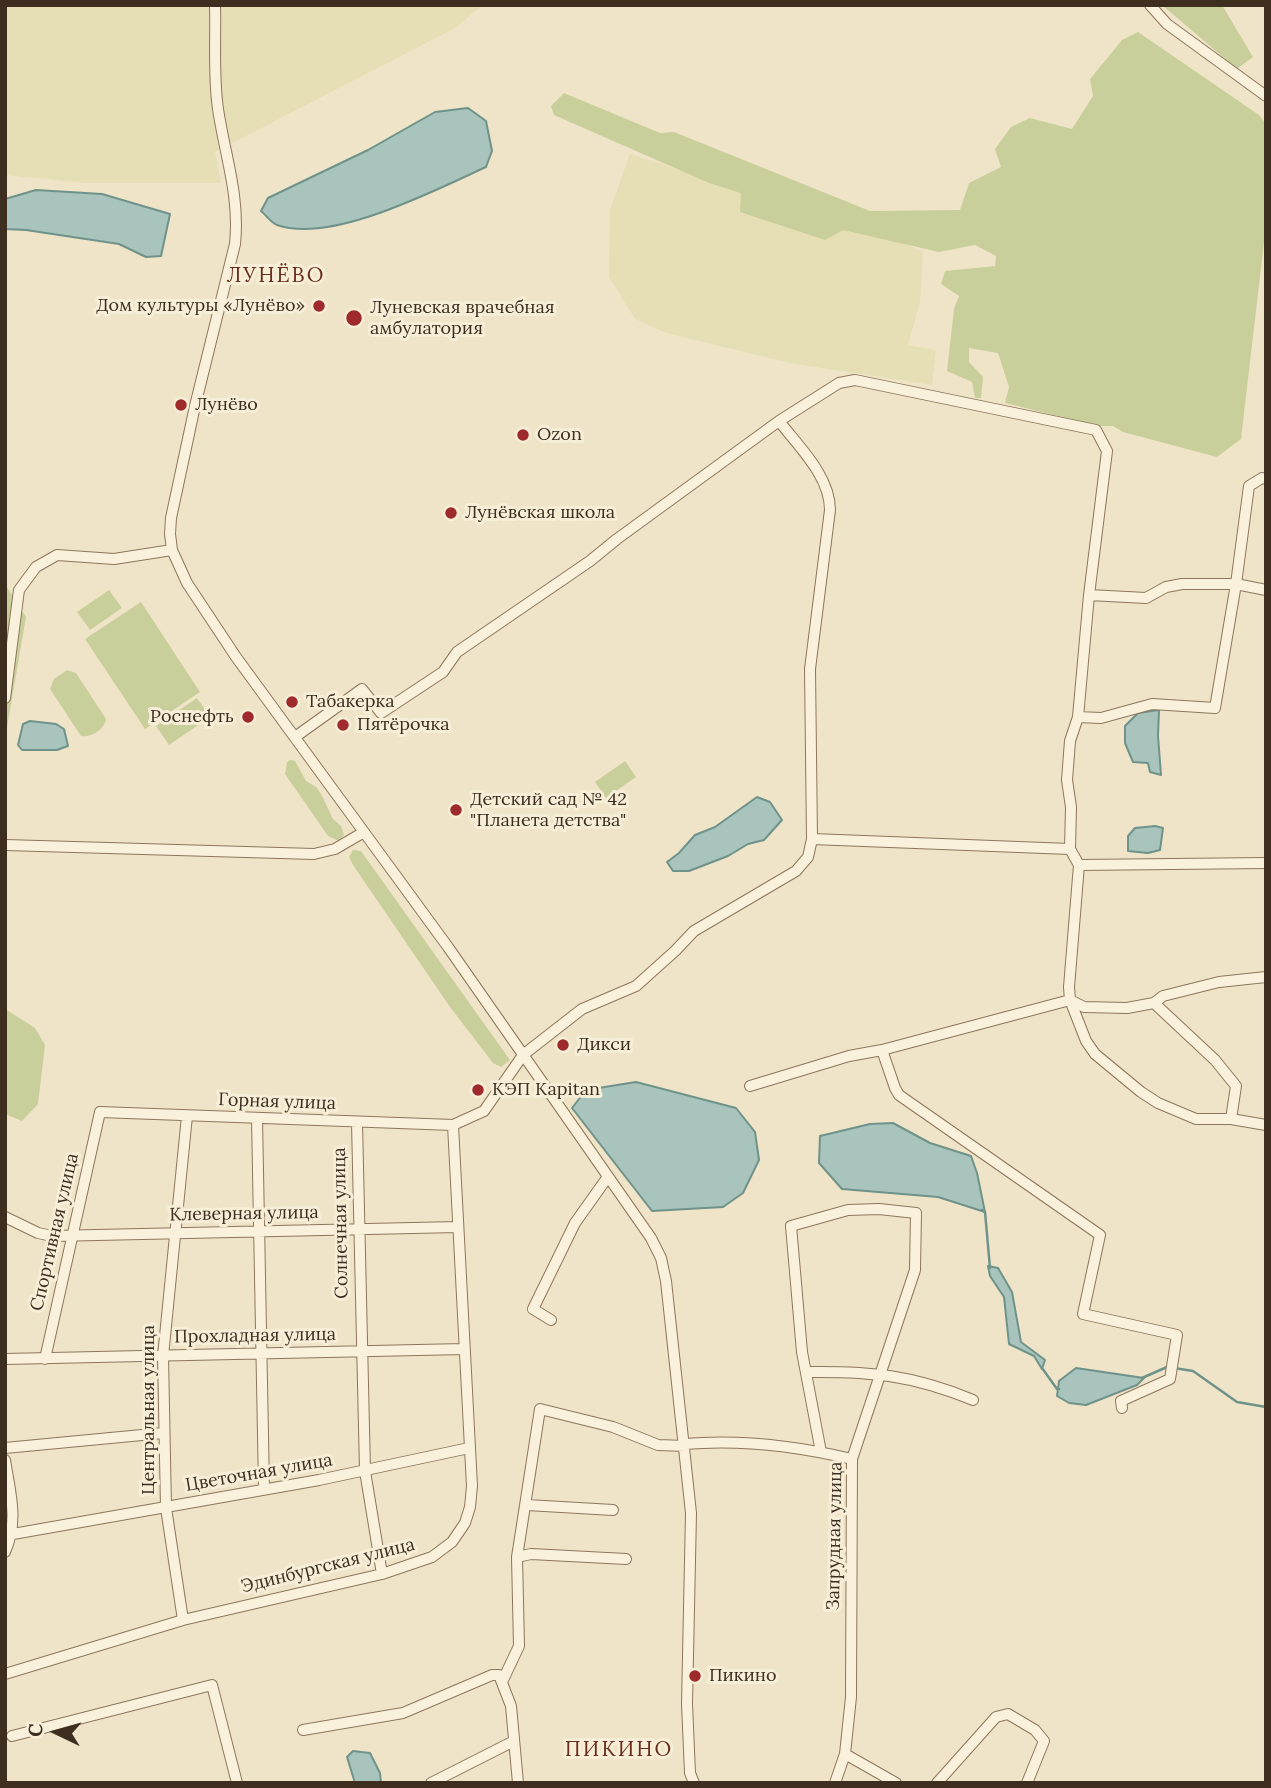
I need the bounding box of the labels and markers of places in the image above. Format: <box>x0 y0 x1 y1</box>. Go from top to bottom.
place label: Дом культуры «Лунёво» <box>96 295 305 317</box>
place label: Луневская врачебная амбулатория <box>370 297 554 340</box>
marker: Дом культуры «Лунёво» <box>311 298 327 314</box>
marker: Луневская врачебная амбулатория <box>344 308 364 328</box>
place label: Лунёво <box>195 394 258 416</box>
marker: Лунёво <box>173 397 189 413</box>
place label: Ozon <box>537 424 582 446</box>
marker: Ozon <box>515 427 531 443</box>
place label: Лунёвская школа <box>465 502 615 524</box>
marker: Лунёвская школа <box>443 505 459 521</box>
place label: Табакерка <box>306 691 394 713</box>
marker: Табакерка <box>284 694 300 710</box>
place label: Роснефть <box>150 706 234 728</box>
marker: Роснефть <box>240 709 256 725</box>
place label: Пятёрочка <box>357 714 449 736</box>
marker: Пятёрочка <box>335 717 351 733</box>
place label: Детский сад № 42 "Планета детства" <box>470 789 627 832</box>
marker: Детский сад № 42 "Планета детства" <box>448 802 464 818</box>
place label: Дикси <box>577 1034 631 1056</box>
marker: Дикси <box>555 1037 571 1053</box>
place label: КЭП Kapitan <box>492 1079 600 1101</box>
marker: КЭП Kapitan <box>470 1082 486 1098</box>
place label: Пикино <box>709 1665 777 1687</box>
marker: Пикино <box>687 1668 703 1684</box>

